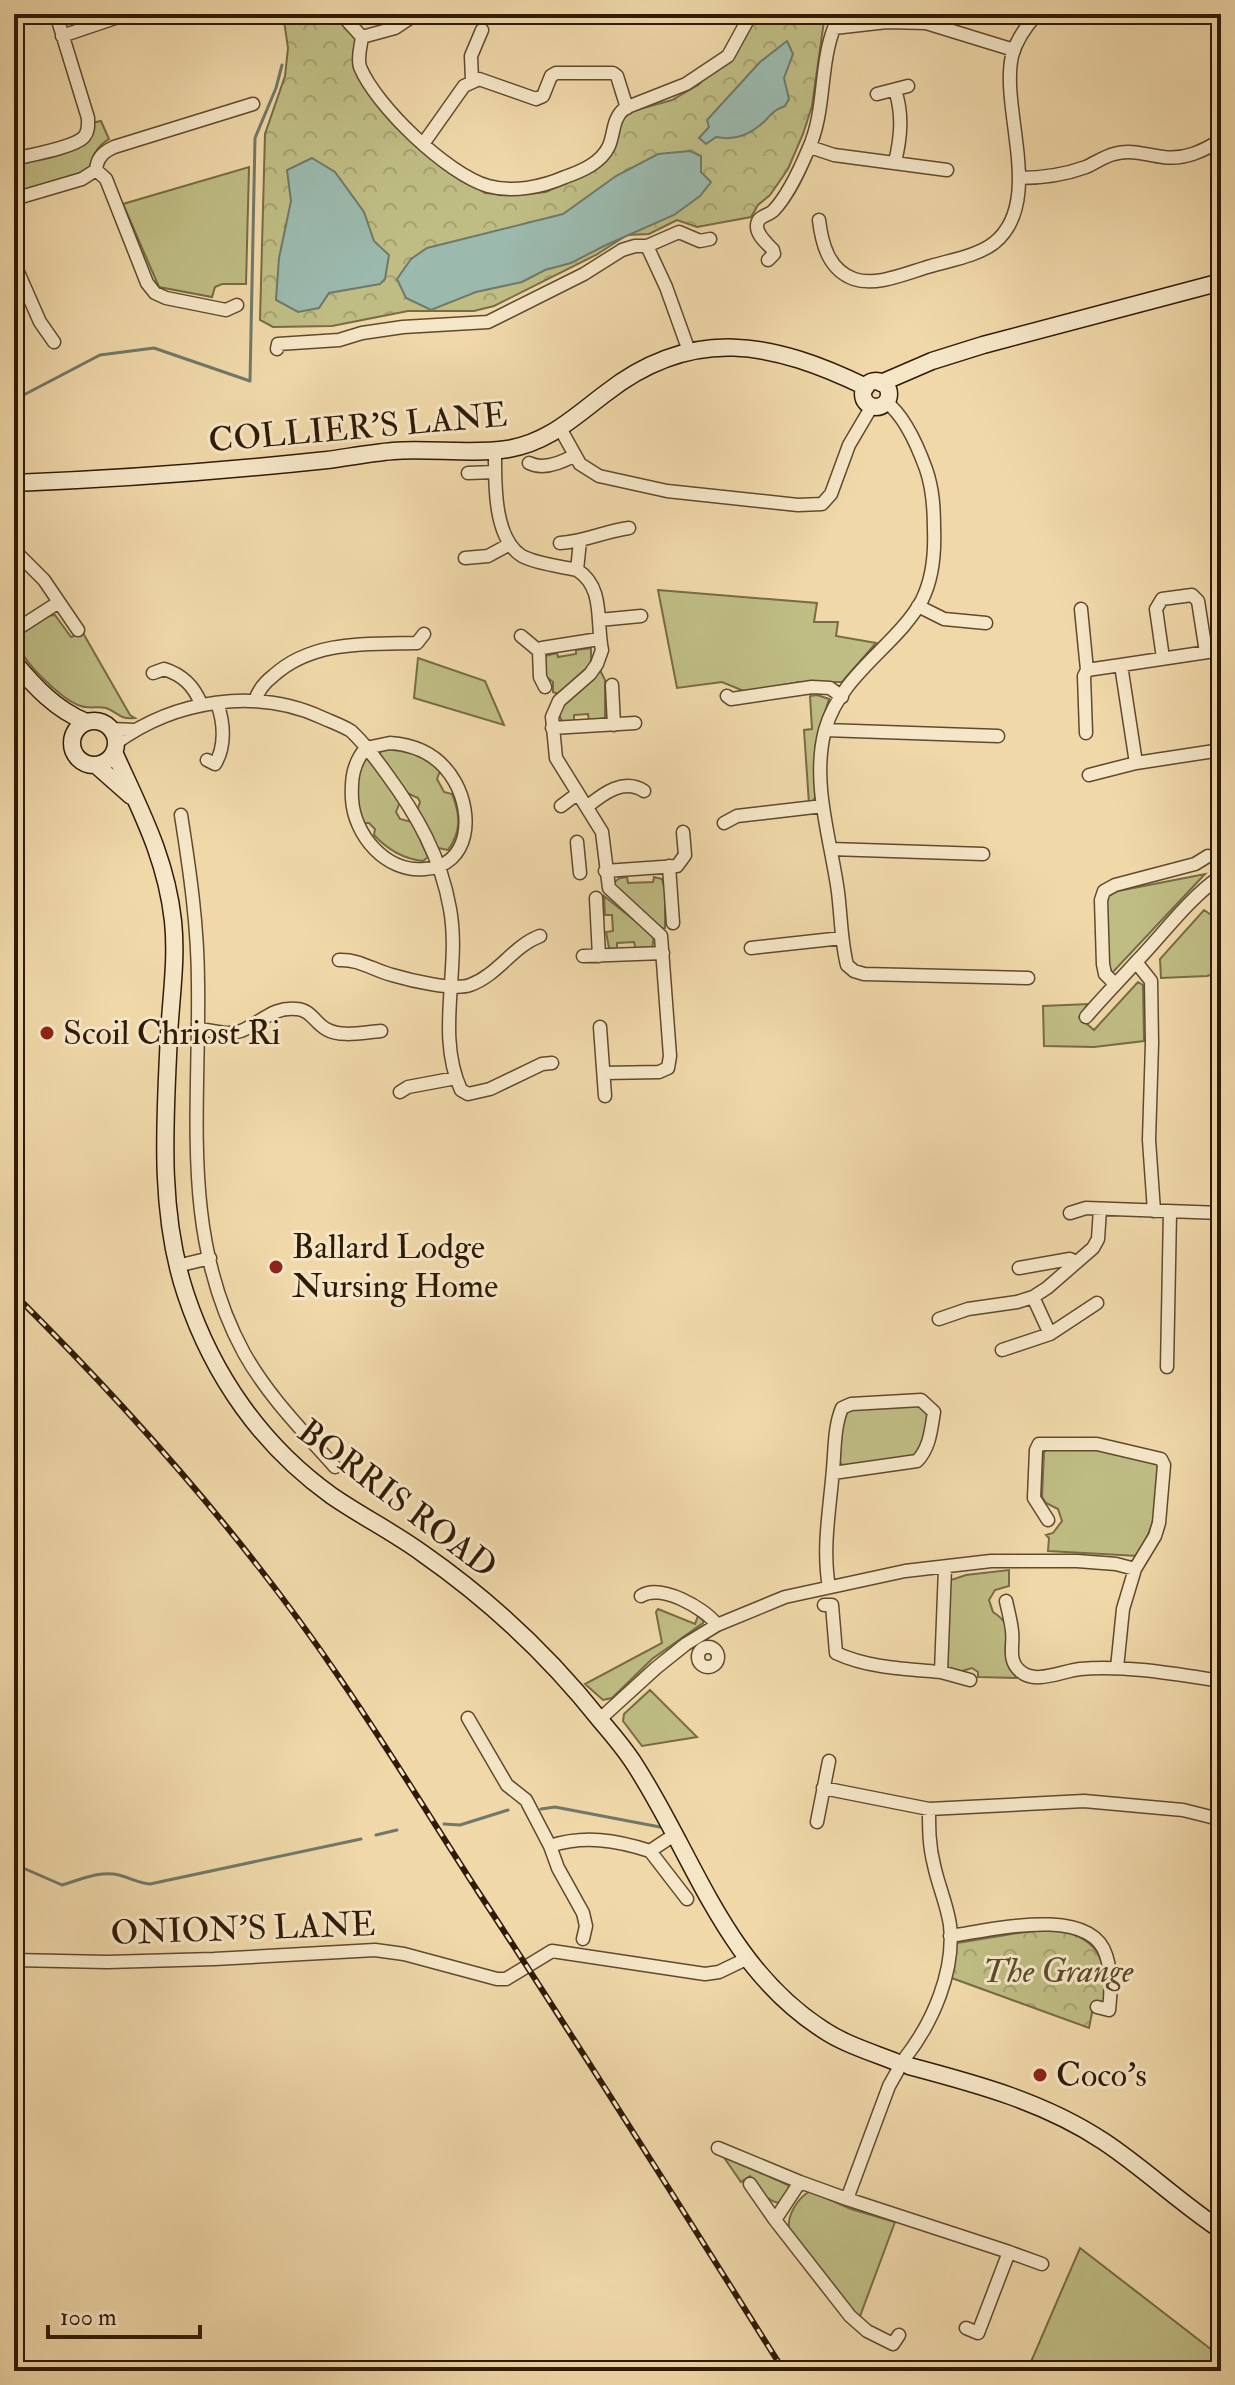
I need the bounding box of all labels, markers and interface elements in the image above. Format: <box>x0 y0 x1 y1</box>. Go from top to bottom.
street label: COLLIER'S LANE <box>207 394 509 462</box>
place label: Scoil Chriost Ri <box>63 1012 281 1055</box>
marker: Scoil Chriost Ri <box>38 1024 56 1042</box>
place label: Ballard Lodge Nursing Home <box>292 1226 498 1308</box>
marker: Ballard Lodge Nursing Home <box>267 1258 285 1276</box>
street label: BORRIS ROAD <box>289 1410 505 1588</box>
street label: ONION'S LANE <box>110 1903 376 1955</box>
park label: The Grange <box>983 1950 1134 1993</box>
place label: Coco's <box>1056 2054 1147 2097</box>
marker: Coco's <box>1031 2066 1049 2084</box>
scale bar <box>48 2289 200 2339</box>
text: 100 m <box>60 2302 117 2333</box>

